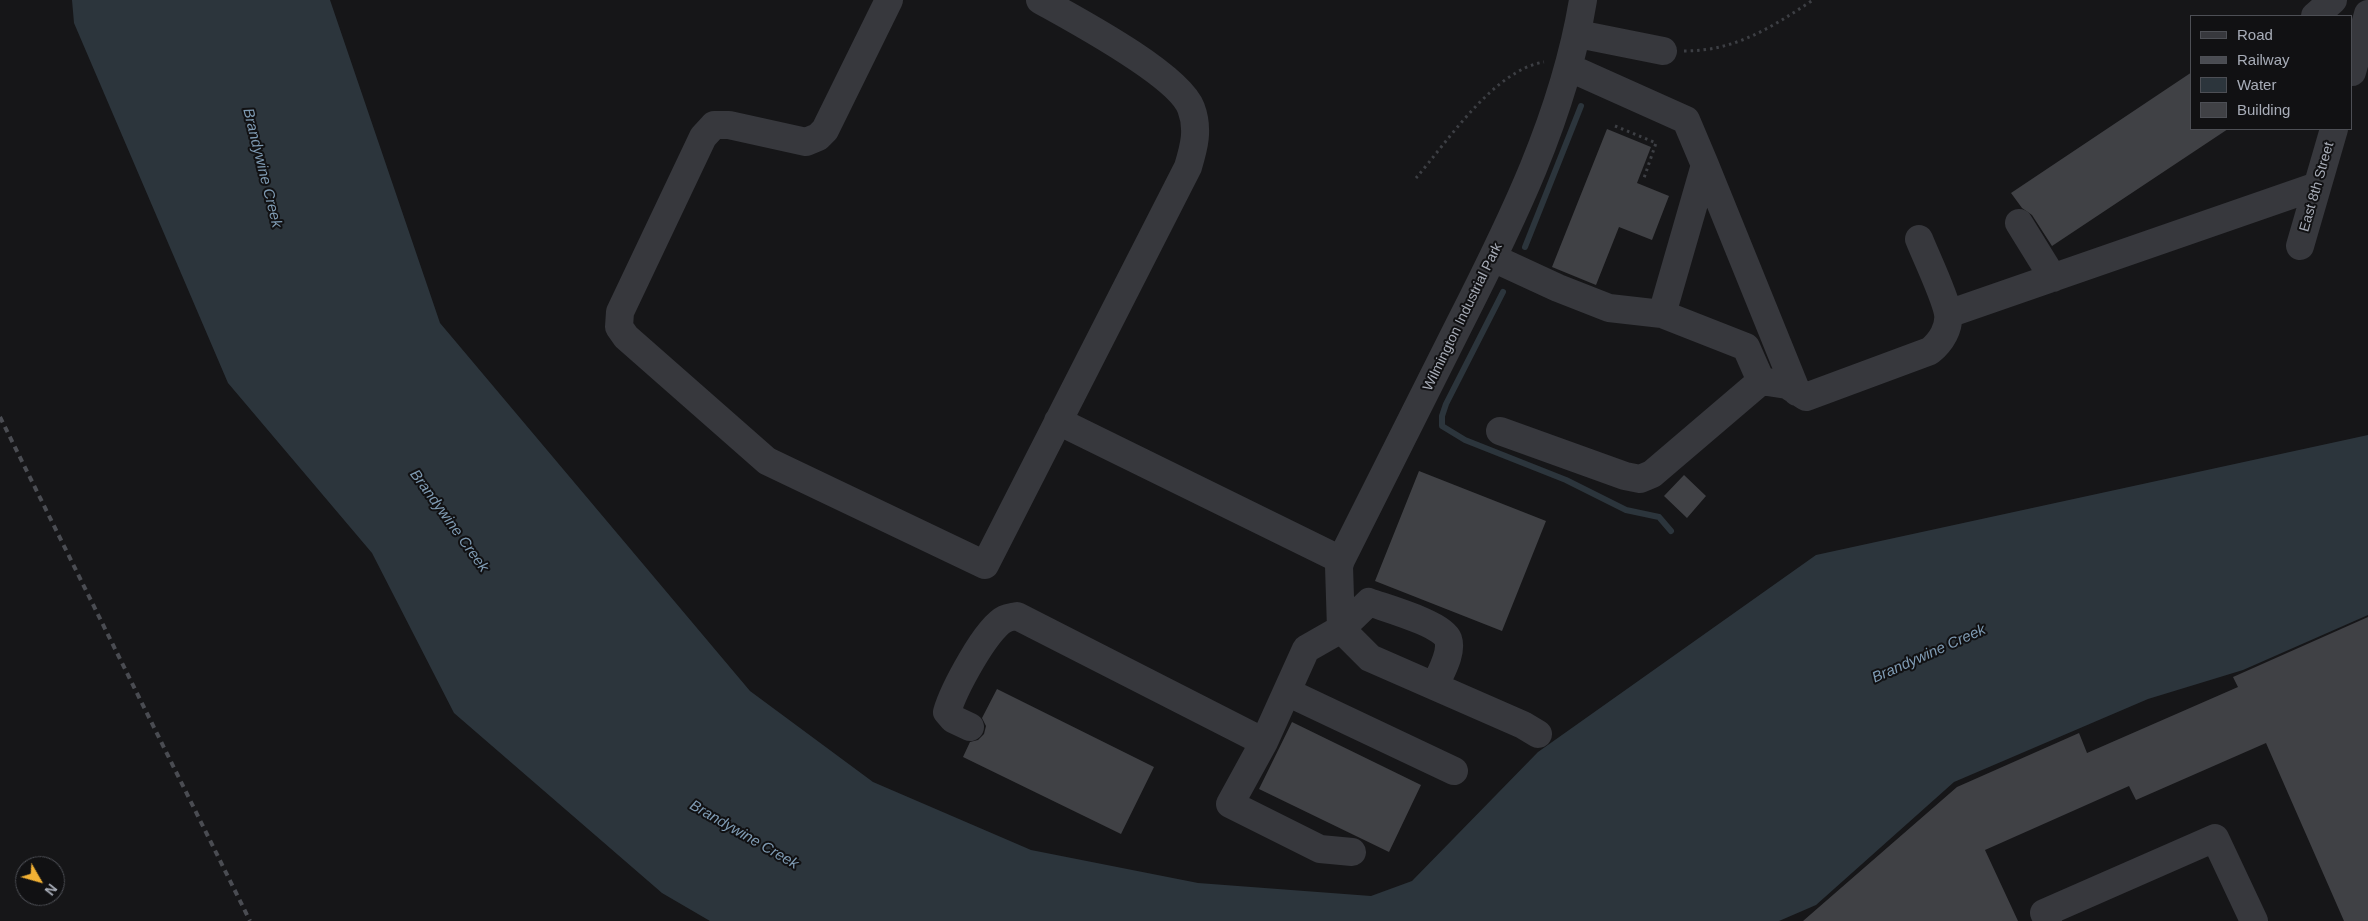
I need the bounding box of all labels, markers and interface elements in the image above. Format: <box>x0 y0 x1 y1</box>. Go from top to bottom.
legend <box>2190 15 2353 130</box>
text: Road <box>2237 26 2273 43</box>
text: Railway <box>2237 51 2290 68</box>
text: Water <box>2237 76 2276 93</box>
text: Building <box>2237 101 2290 118</box>
water label: Brandywine Creek <box>238 106 286 230</box>
street label: East 8th Street <box>2296 140 2338 234</box>
street label: Wilmington Industrial Park <box>1420 240 1506 394</box>
water label: Brandywine Creek <box>406 466 492 576</box>
water label: Brandywine Creek <box>1869 621 1989 687</box>
water label: Brandywine Creek <box>686 797 802 873</box>
north arrow <box>15 856 65 906</box>
text: N <box>42 881 60 899</box>

